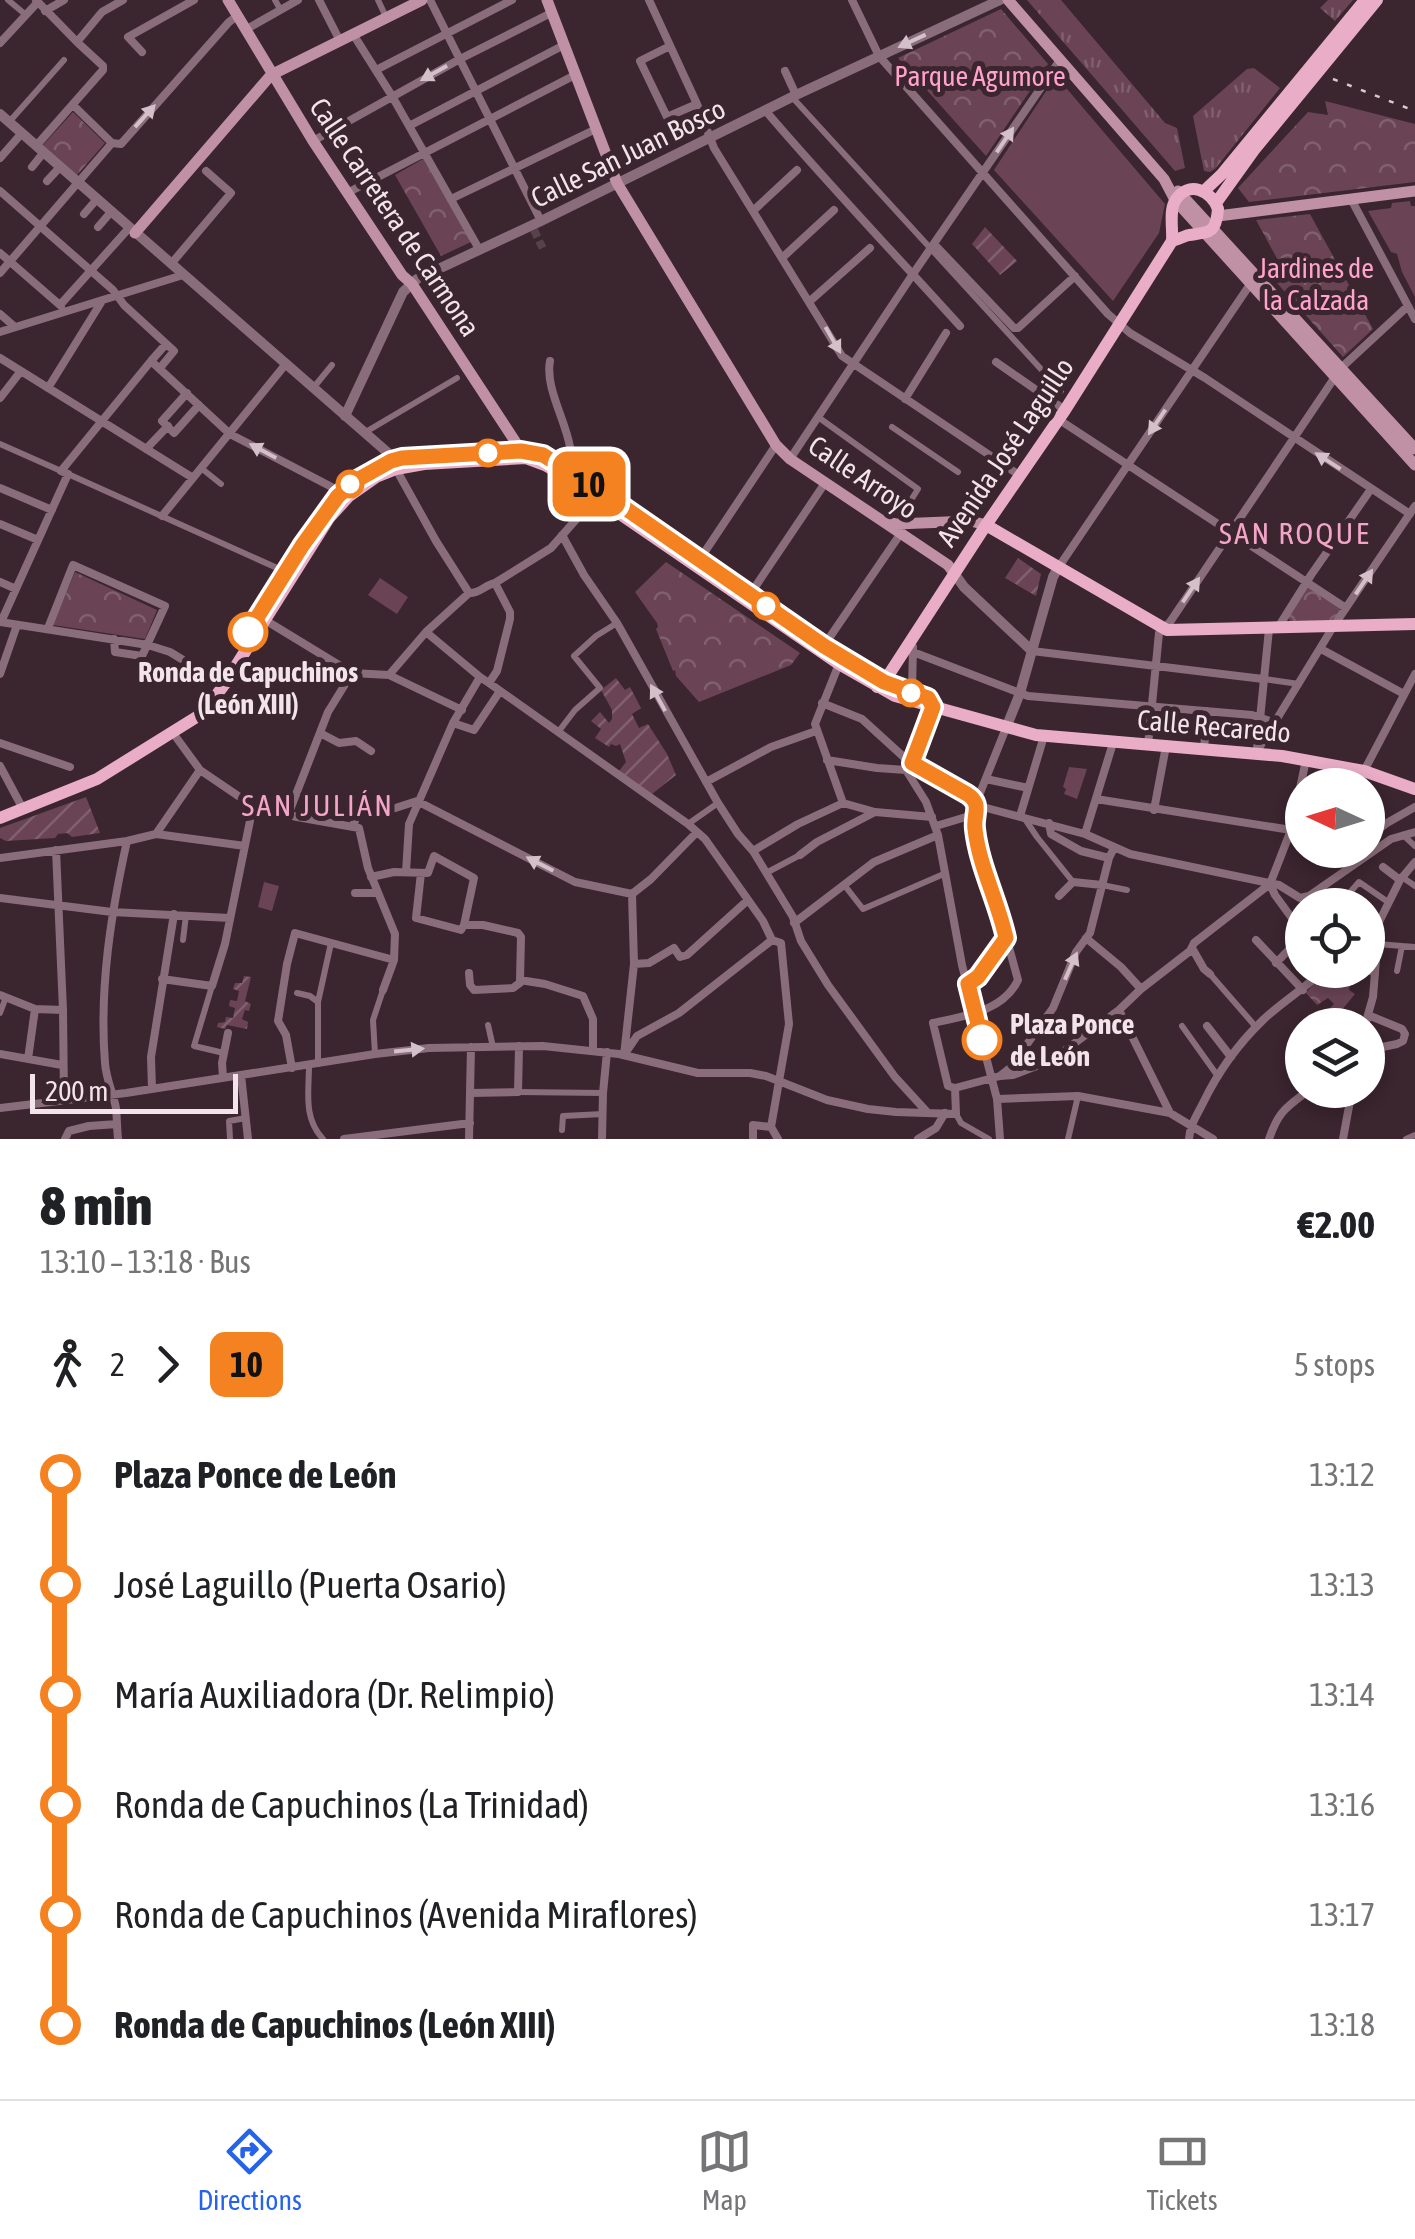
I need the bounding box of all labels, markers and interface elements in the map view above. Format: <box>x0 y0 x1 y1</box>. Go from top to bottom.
one-way arrow <box>897 33 927 49</box>
park label: Parque Agumore <box>894 60 1066 92</box>
one-way arrow <box>419 65 448 82</box>
street label: Calle Carretera de Carmona <box>303 92 487 342</box>
street label: Calle San Juan Bosco <box>526 92 730 214</box>
one-way arrow <box>133 104 156 128</box>
one-way arrow <box>994 127 1014 154</box>
park label: Jardines de la Calzada <box>1258 252 1374 316</box>
one-way arrow <box>824 326 841 354</box>
street label: Avenida José Laguillo <box>930 352 1080 552</box>
one-way arrow <box>1148 408 1167 435</box>
street label: Calle Arroyo <box>803 429 923 525</box>
unlabelled marker <box>475 440 501 466</box>
one-way arrow <box>248 443 277 460</box>
line badge: 10 <box>544 452 634 516</box>
one-way arrow <box>1315 452 1342 470</box>
text: 10 <box>573 464 605 504</box>
unlabelled marker <box>337 471 363 497</box>
district label: SAN ROQUE <box>1219 516 1371 550</box>
one-way arrow <box>1354 568 1373 595</box>
one-way arrow <box>1182 576 1200 603</box>
unlabelled marker <box>753 593 779 619</box>
marker: Ronda de Capuchinos (León XIII) <box>229 613 267 651</box>
place label: Ronda de Capuchinos (León XIII) <box>138 656 358 720</box>
unlabelled marker <box>898 680 924 706</box>
one-way arrow <box>649 684 667 712</box>
street label: Calle Recaredo <box>1136 703 1292 749</box>
north arrow <box>1285 768 1385 868</box>
map controls <box>1285 768 1385 1108</box>
district label: SAN JULIÁN <box>241 788 395 822</box>
one-way arrow <box>525 856 554 873</box>
button: locate <box>1285 888 1385 988</box>
one-way arrow <box>1062 951 1079 980</box>
place label: Plaza Ponce de León <box>1010 1008 1134 1072</box>
button: layers <box>1285 1008 1385 1108</box>
marker: Plaza Ponce de León <box>963 1021 1001 1059</box>
one-way arrow <box>393 1042 425 1058</box>
scale bar <box>30 1069 238 1114</box>
text: 200 m <box>45 1075 108 1107</box>
text: 8 min <box>40 1174 152 1237</box>
text: €2.00 <box>1298 1203 1375 1246</box>
text: 13:10 – 13:18 · Bus <box>40 1243 251 1280</box>
icon: walk <box>40 1337 95 1392</box>
icon: forward <box>140 1337 195 1392</box>
text: 10 <box>230 1344 263 1384</box>
text: 2 <box>110 1346 125 1383</box>
text: 5 stops <box>1294 1346 1375 1383</box>
text: Plaza Ponce de León <box>114 1453 397 1496</box>
text: 13:12 <box>1309 1456 1375 1493</box>
text: José Laguillo (Puerta Osario) <box>114 1563 507 1606</box>
text: 13:13 <box>1309 1566 1375 1603</box>
text: María Auxiliadora (Dr. Relimpio) <box>114 1673 555 1716</box>
text: 13:14 <box>1309 1676 1375 1713</box>
text: Ronda de Capuchinos (La Trinidad) <box>114 1783 589 1826</box>
text: 13:16 <box>1309 1786 1375 1823</box>
text: Ronda de Capuchinos (Avenida Miraflores) <box>114 1893 698 1936</box>
text: 13:17 <box>1309 1896 1375 1933</box>
text: Ronda de Capuchinos (León XIII) <box>114 2003 556 2046</box>
text: 13:18 <box>1309 2006 1375 2043</box>
tab: Directions <box>197 2124 302 2216</box>
tab: Map <box>697 2124 752 2216</box>
tab: Tickets <box>1147 2124 1218 2216</box>

